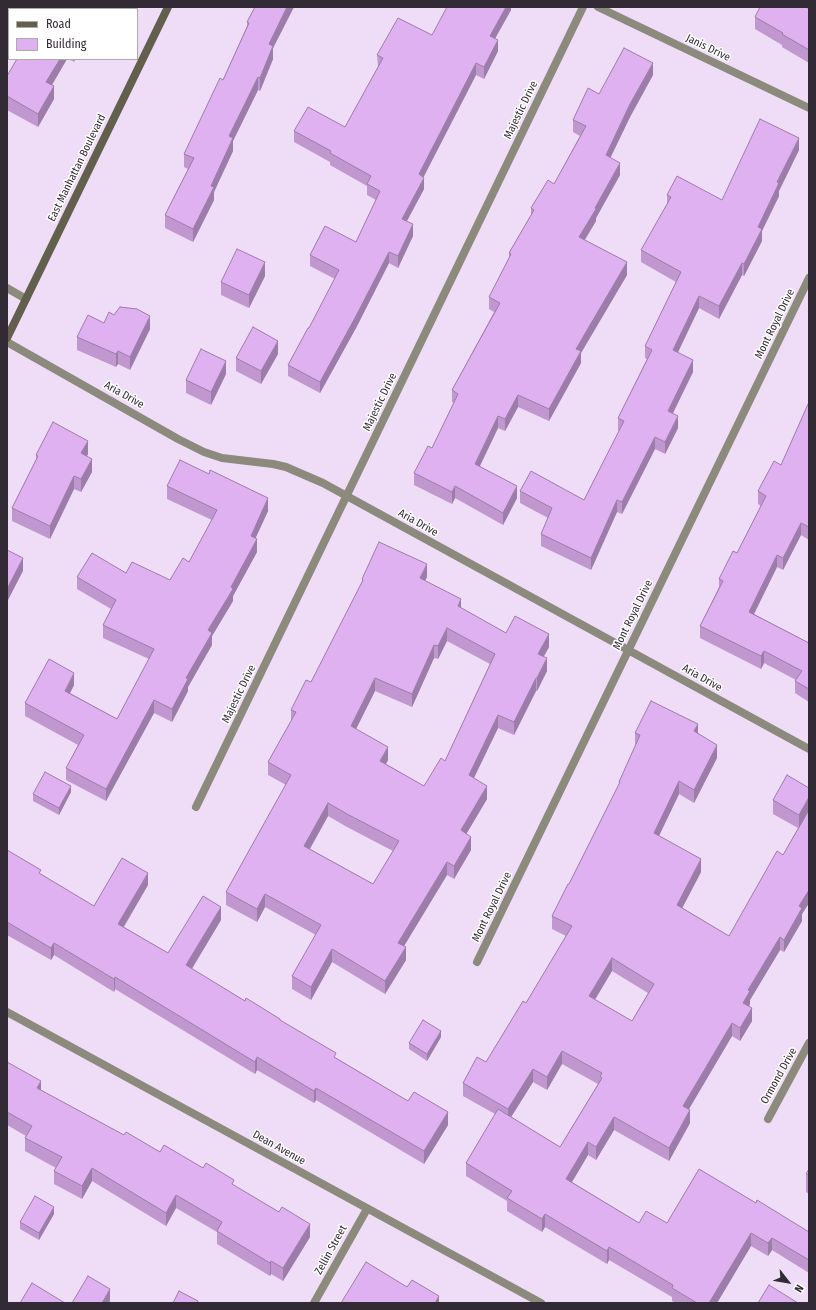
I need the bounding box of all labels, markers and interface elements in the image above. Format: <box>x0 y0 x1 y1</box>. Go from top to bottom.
legend <box>8 8 138 60</box>
text: Road <box>46 17 71 31</box>
street label: Janis Drive <box>684 32 732 64</box>
text: Building <box>46 37 86 51</box>
street label: Majestic Drive <box>501 79 541 141</box>
street label: East Manhattan Boulevard <box>45 112 109 224</box>
street label: Mont Royal Drive <box>752 287 798 361</box>
street label: Majestic Drive <box>360 371 400 433</box>
street label: Aria Drive <box>102 379 146 411</box>
street label: Aria Drive <box>396 507 440 539</box>
street label: Mont Royal Drive <box>610 578 656 652</box>
street label: Aria Drive <box>680 662 724 694</box>
street label: Majestic Drive <box>219 663 259 725</box>
street label: Mont Royal Drive <box>469 870 515 944</box>
street label: Ormond Drive <box>758 1045 800 1107</box>
street label: Dean Avenue <box>250 1128 308 1168</box>
street label: Zellin Street <box>312 1223 350 1277</box>
north arrow <box>768 1262 808 1302</box>
text: N <box>791 1282 806 1295</box>

